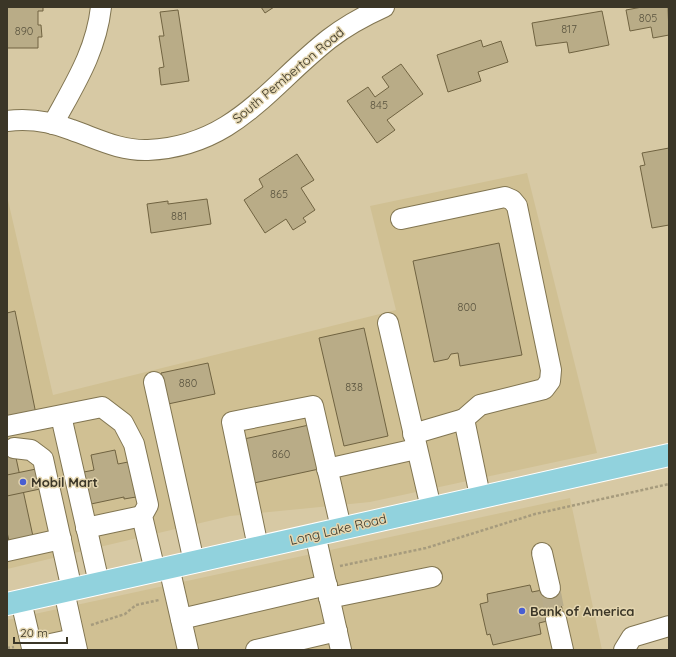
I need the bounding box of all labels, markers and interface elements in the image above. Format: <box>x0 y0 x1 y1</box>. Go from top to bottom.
house number: 805 <box>639 11 657 25</box>
house number: 817 <box>561 22 577 36</box>
house number: 890 <box>15 24 33 38</box>
street label: South Pemberton Road <box>229 24 347 126</box>
house number: 845 <box>370 98 388 112</box>
house number: 865 <box>270 187 288 201</box>
house number: 881 <box>171 209 187 223</box>
house number: 800 <box>457 300 477 314</box>
house number: 880 <box>179 376 197 390</box>
house number: 838 <box>345 380 363 394</box>
house number: 860 <box>272 447 290 461</box>
place label: Mobil Mart <box>31 474 98 490</box>
marker: Mobil Mart <box>18 477 28 487</box>
street label: Long Lake Road <box>288 510 388 548</box>
place label: Bank of America <box>530 603 635 619</box>
marker: Bank of America <box>517 606 527 616</box>
scale bar <box>14 619 67 645</box>
text: 20 m <box>20 625 48 640</box>

